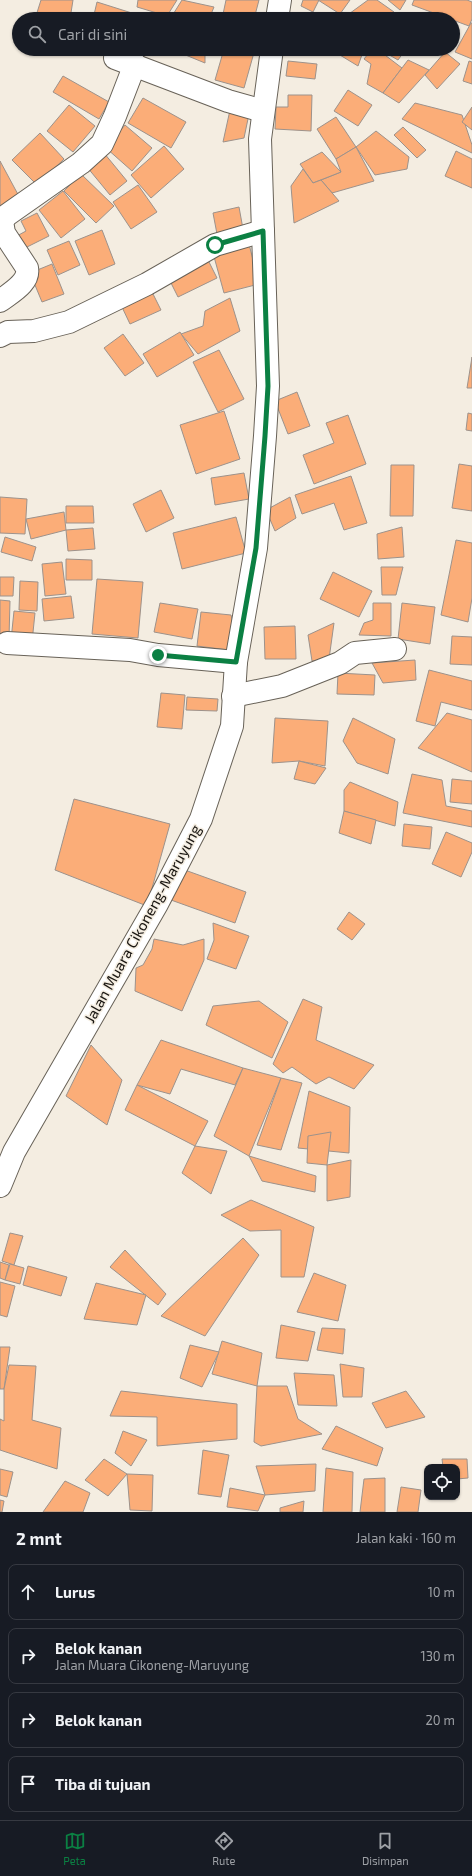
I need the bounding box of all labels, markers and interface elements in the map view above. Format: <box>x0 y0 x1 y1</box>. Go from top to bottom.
search box <box>12 12 460 56</box>
icon: search <box>26 23 48 45</box>
text: Cari di sini <box>58 25 127 43</box>
route start <box>206 236 224 254</box>
route end <box>149 646 167 664</box>
street label: Jalan Muara Cikoneng-Maruyung <box>80 821 205 1026</box>
map controls <box>424 1464 460 1500</box>
button: locate <box>424 1464 460 1500</box>
text: 2 mnt <box>16 1528 62 1548</box>
text: Jalan kaki · 160 m <box>356 1530 456 1546</box>
icon: ahead <box>17 1581 39 1603</box>
text: Lurus <box>55 1583 95 1601</box>
text: 10 m <box>428 1584 455 1600</box>
text: Belok kanan <box>55 1639 142 1657</box>
icon: right <box>17 1645 39 1667</box>
text: 130 m <box>420 1648 455 1664</box>
text: Jalan Muara Cikoneng-Maruyung <box>55 1657 249 1673</box>
icon: right <box>17 1709 39 1731</box>
text: Belok kanan <box>55 1711 142 1729</box>
text: 20 m <box>426 1712 455 1728</box>
icon: arrive <box>17 1773 39 1795</box>
text: Tiba di tujuan <box>55 1775 151 1793</box>
tab: Peta <box>63 1830 86 1867</box>
tab: Rute <box>212 1830 235 1867</box>
tab: Disimpan <box>362 1830 409 1867</box>

